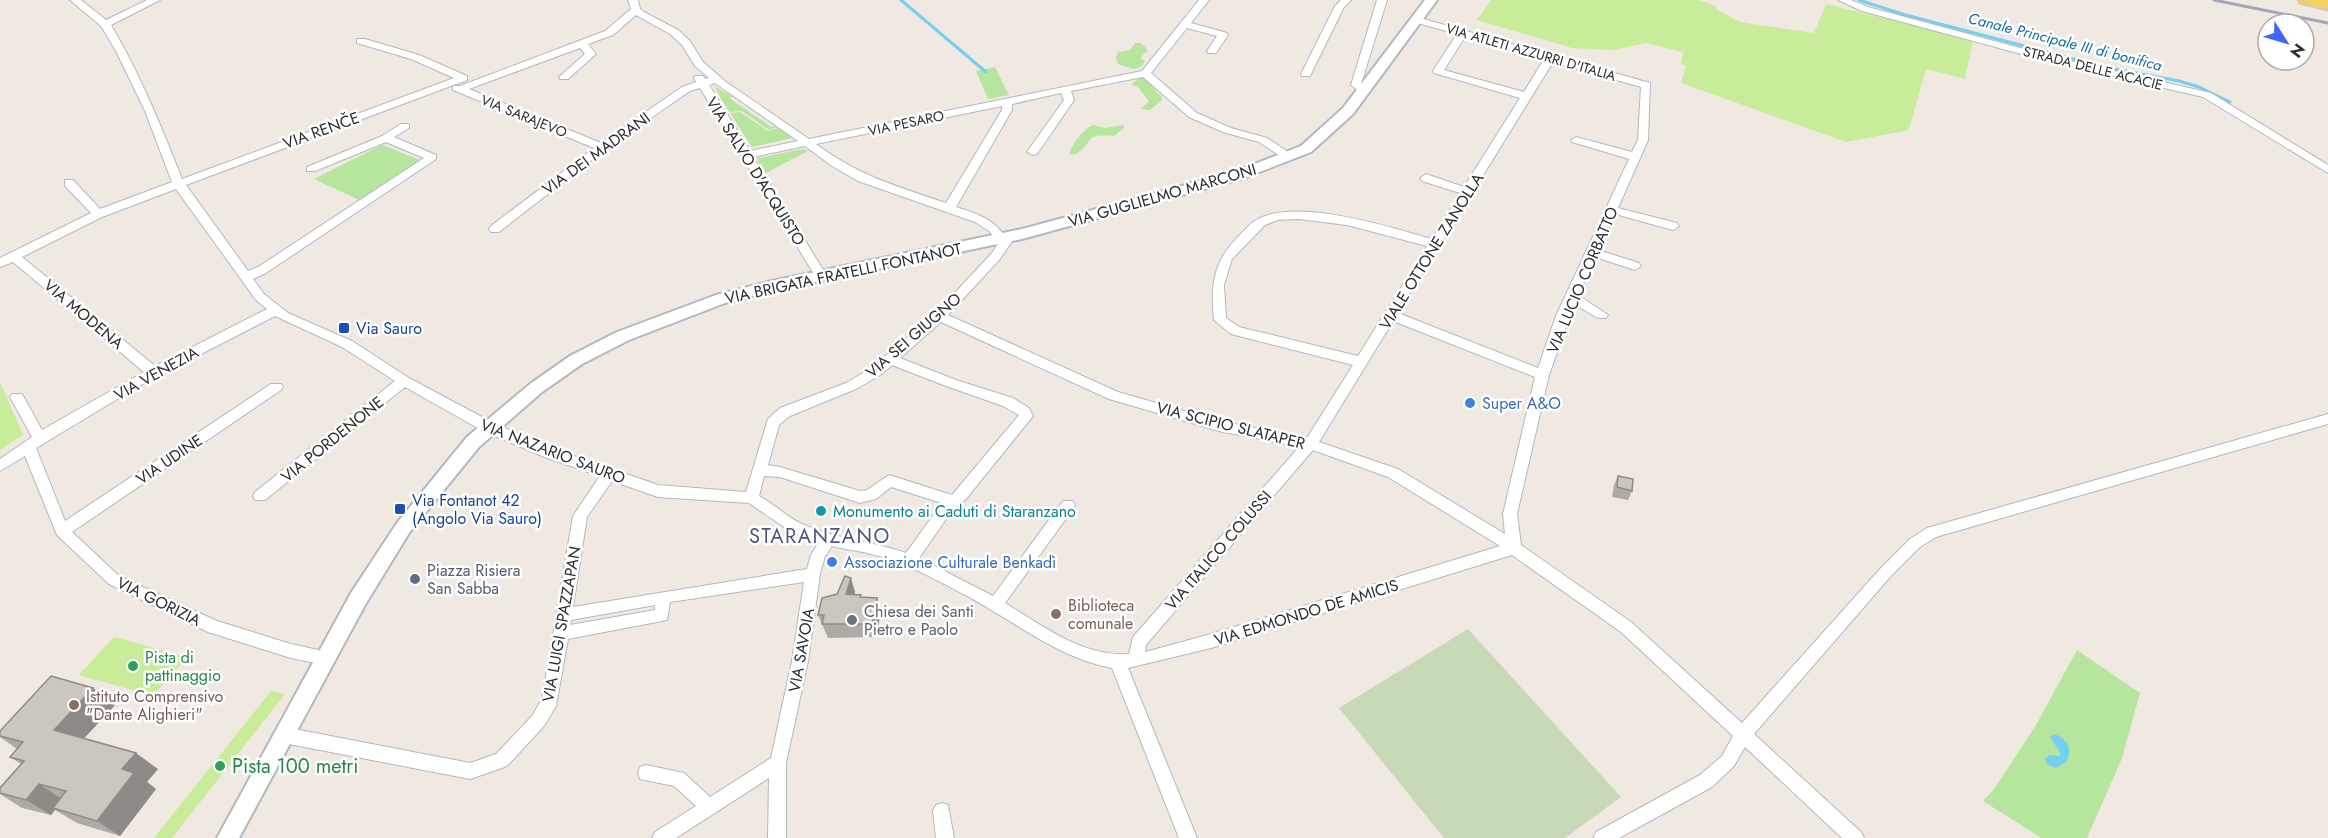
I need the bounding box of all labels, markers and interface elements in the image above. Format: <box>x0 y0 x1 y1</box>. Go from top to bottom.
water label: Canale Principale III di bonifica <box>1966 7 2165 77</box>
north arrow <box>2256 12 2316 72</box>
street label: VIA ATLETI AZZURRI D'ITALIA <box>1444 18 1619 86</box>
text: N <box>2285 39 2311 63</box>
street label: STRADA DELLE ACACIE <box>2021 41 2165 95</box>
street label: VIA SARAJEVO <box>478 90 570 142</box>
street label: VIA SALVO D'ACQUISTO <box>700 93 811 250</box>
street label: VIA PESARO <box>866 105 946 141</box>
street label: VIA RENČE <box>280 106 363 155</box>
street label: VIA DEI MADRANI <box>538 106 655 200</box>
street label: VIA GUGLIELMO MARCONI <box>1065 158 1259 233</box>
street label: VIALE OTTONE ZANOLLA <box>1374 168 1489 334</box>
street label: VIA LUCIO CORBATTO <box>1541 203 1624 357</box>
street label: VIA BRIGATA FRATELLI FONTANOT <box>723 237 964 310</box>
street label: VIA MODENA <box>39 274 129 355</box>
street label: VIA SEI GIUGNO <box>861 287 966 383</box>
place label: Via Sauro <box>356 317 422 340</box>
marker: Via Sauro <box>337 321 351 335</box>
street label: VIA VENEZIA <box>110 340 203 406</box>
street label: VIA PORDENONE <box>276 391 389 488</box>
place label: Super A&O <box>1482 392 1561 415</box>
street label: VIA SCIPIO SLATAPER <box>1154 396 1308 455</box>
marker: Super A&O <box>1463 396 1477 410</box>
street label: VIA NAZARIO SAURO <box>477 413 629 490</box>
street label: VIA UDINE <box>131 429 207 490</box>
street label: VIA ITALICO COLUSSI <box>1160 485 1277 615</box>
place label: Via Fontanot 42 (Angolo Via Sauro) <box>412 489 542 530</box>
place label: Monumento ai Caduti di Staranzano <box>833 500 1076 523</box>
marker: Via Fontanot 42 (Angolo Via Sauro) <box>393 502 407 516</box>
marker: Monumento ai Caduti di Staranzano <box>814 504 828 518</box>
district label: STARANZANO <box>749 522 891 551</box>
street label: VIA LUIGI SPAZZAPAN <box>536 544 587 704</box>
place label: Associazione Culturale Benkadì <box>844 551 1056 574</box>
marker: Associazione Culturale Benkadì <box>825 555 839 569</box>
place label: Piazza Risiera San Sabba <box>427 559 520 600</box>
street label: VIA GORIZIA <box>113 571 205 632</box>
marker: Piazza Risiera San Sabba <box>408 572 422 586</box>
street label: VIA EDMONDO DE AMICIS <box>1211 573 1401 651</box>
place label: Biblioteca comunale <box>1068 594 1134 635</box>
place label: Chiesa dei Santi Pietro e Paolo <box>864 600 974 641</box>
street label: VIA SAVOIA <box>783 606 820 694</box>
marker: Biblioteca comunale <box>1049 607 1063 621</box>
marker: Chiesa dei Santi Pietro e Paolo <box>845 613 859 627</box>
place label: Pista di pattinaggio <box>145 646 221 687</box>
marker: Pista di pattinaggio <box>126 659 140 673</box>
place label: Istituto Comprensivo "Dante Alighieri" <box>86 685 224 726</box>
marker: Istituto Comprensivo "Dante Alighieri" <box>67 698 81 712</box>
place label: Pista 100 metri <box>232 752 358 781</box>
marker: Pista 100 metri <box>213 759 227 773</box>

